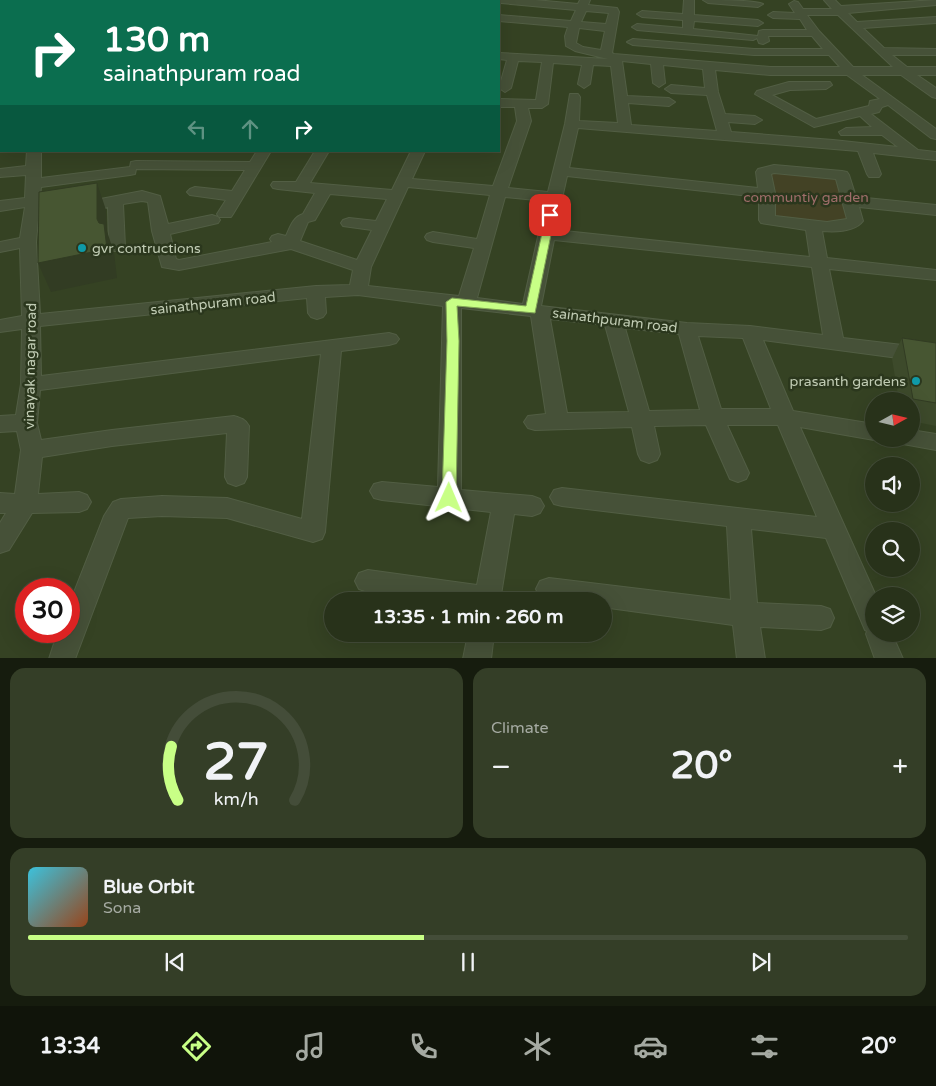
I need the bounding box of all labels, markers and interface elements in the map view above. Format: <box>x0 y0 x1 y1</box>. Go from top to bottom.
text: 130 m <box>103 19 210 61</box>
icon: right <box>20 20 85 85</box>
text: sainathpuram road <box>103 61 300 87</box>
icon: left <box>183 115 211 143</box>
icon: ahead <box>236 115 264 143</box>
icon: right <box>289 115 317 143</box>
park label: communtiy garden <box>743 189 869 206</box>
pin <box>529 194 571 236</box>
icon: arrive <box>536 201 564 229</box>
place label: gvr contructions <box>92 240 201 257</box>
marker: gvr contructions <box>76 242 88 254</box>
street label: sainathpuram road <box>150 288 276 319</box>
street label: vinayak nagar road <box>21 303 40 429</box>
street label: sainathpuram road <box>552 304 678 337</box>
place label: prasanth gardens <box>790 373 906 390</box>
marker: prasanth gardens <box>910 375 922 387</box>
north arrow <box>865 392 920 448</box>
map controls <box>865 392 920 642</box>
button: sound <box>865 457 920 512</box>
position arrow <box>422 471 474 523</box>
button: search <box>865 522 920 577</box>
speed limit sign: 30 <box>15 578 80 643</box>
button: layers <box>865 587 920 642</box>
text: 13:35 · 1 min · 260 m <box>372 606 564 628</box>
text: Climate <box>491 718 549 738</box>
text: 27 <box>204 731 269 794</box>
text: 20° <box>671 743 733 789</box>
text: − <box>491 750 511 784</box>
text: + <box>892 750 908 784</box>
text: km/h <box>214 789 259 810</box>
text: Blue Orbit <box>103 876 195 898</box>
text: Sona <box>103 898 141 918</box>
icon: previous <box>161 948 189 976</box>
icon: pause <box>454 948 482 976</box>
icon: next <box>747 948 775 976</box>
icon: directions <box>179 1029 214 1064</box>
icon: music <box>293 1029 328 1064</box>
icon: phone <box>406 1029 441 1064</box>
icon: climate <box>520 1029 555 1064</box>
icon: car <box>633 1029 668 1064</box>
icon: filters <box>747 1029 782 1064</box>
text: 13:34 <box>39 1033 100 1059</box>
text: 20° <box>861 1033 897 1059</box>

